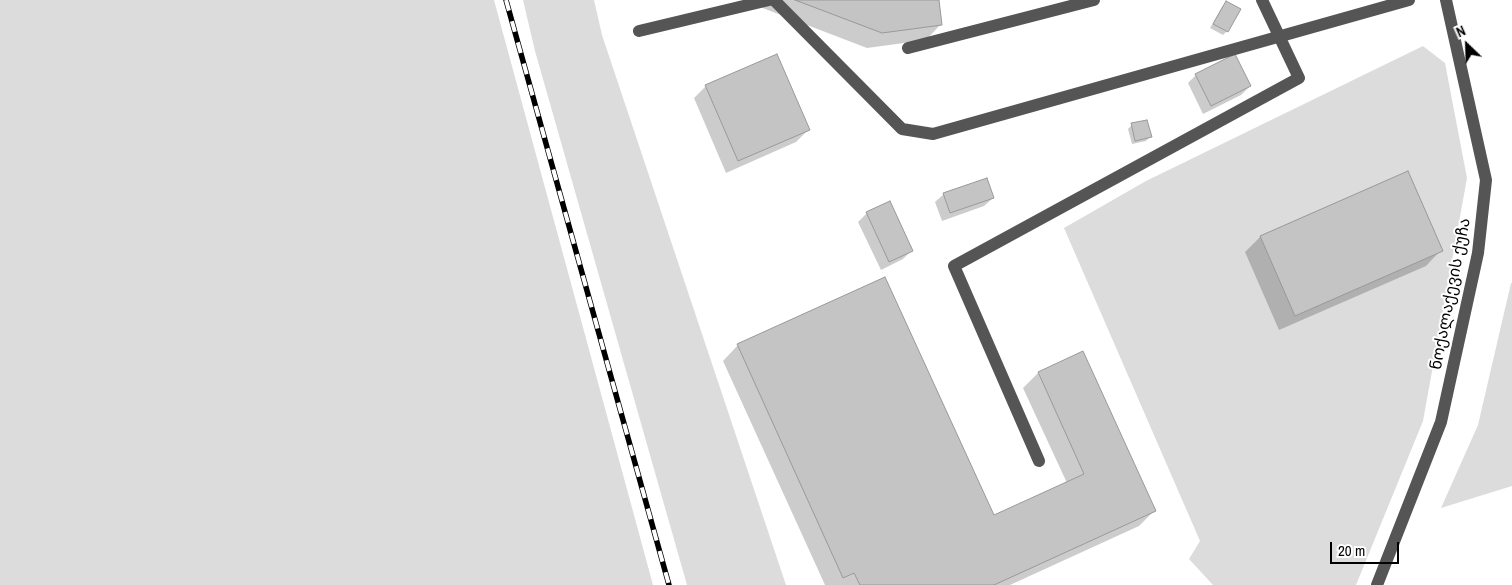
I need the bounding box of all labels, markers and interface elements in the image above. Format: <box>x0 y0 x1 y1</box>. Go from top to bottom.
north arrow <box>1442 20 1492 70</box>
text: N <box>1453 21 1468 41</box>
street label: ნოქალაქევის ქუჩა <box>1427 216 1475 372</box>
scale bar <box>1332 532 1401 564</box>
text: 20 m <box>1338 540 1365 561</box>

